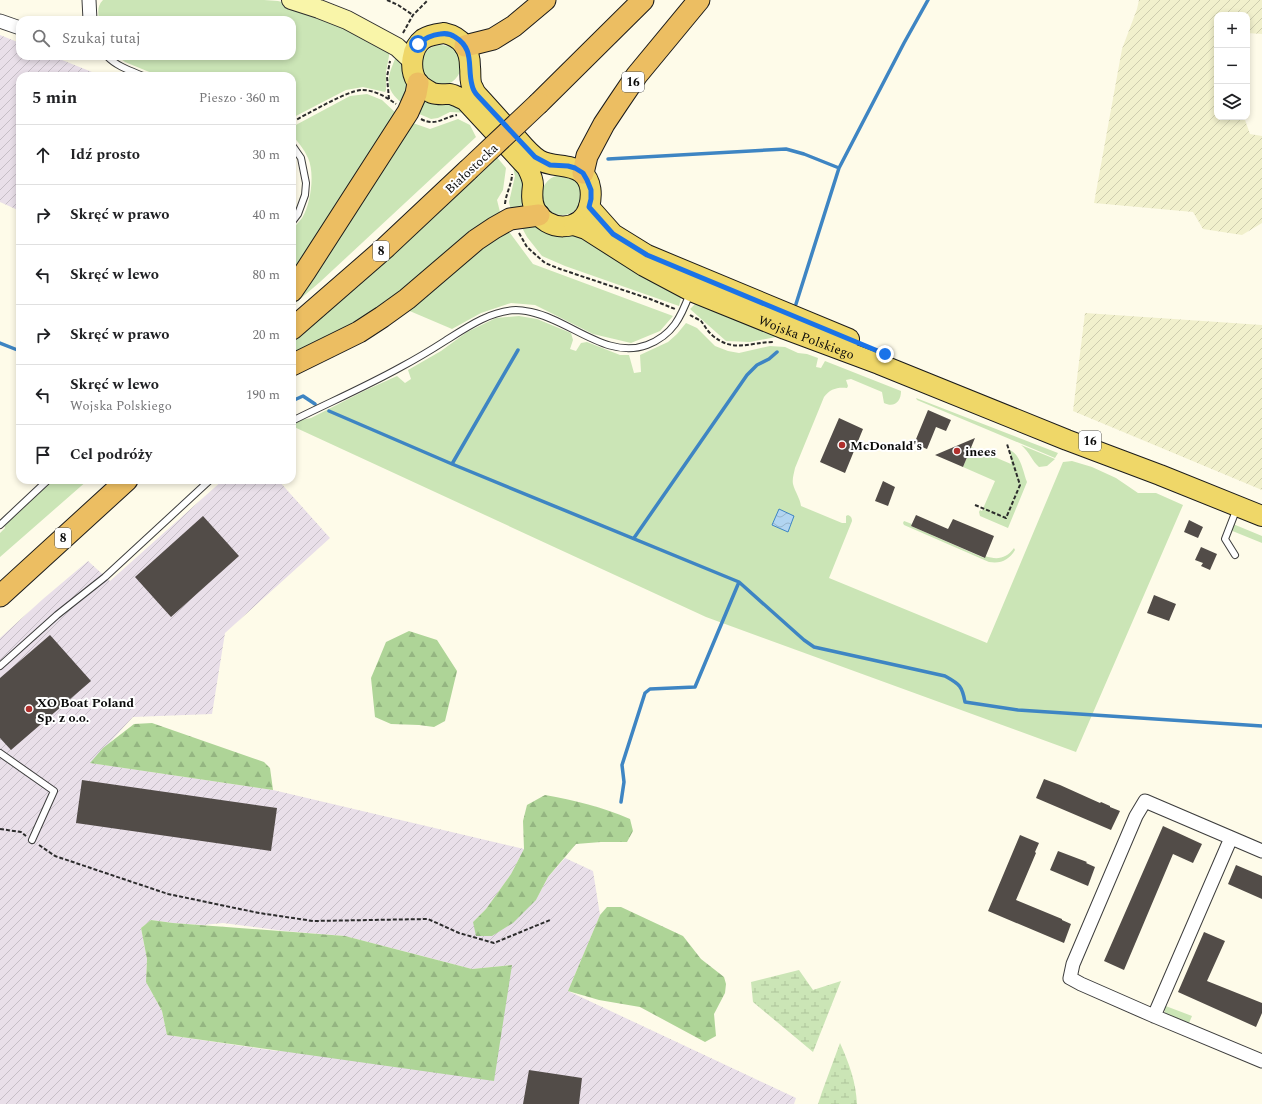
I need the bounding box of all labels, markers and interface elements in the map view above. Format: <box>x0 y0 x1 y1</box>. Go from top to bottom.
map controls <box>1214 12 1250 120</box>
button: + <box>1214 12 1250 48</box>
search box <box>16 16 296 60</box>
icon: search <box>30 27 52 49</box>
text: Szukaj tutaj <box>62 27 141 50</box>
route start <box>409 35 427 53</box>
button: − <box>1214 48 1250 84</box>
road number: 16 <box>622 72 644 92</box>
button: layers <box>1214 84 1250 120</box>
text: 5 min <box>32 85 77 111</box>
text: Pieszo · 360 m <box>199 88 280 108</box>
street label: Białostocka <box>441 138 503 199</box>
text: Idź prosto <box>70 143 140 166</box>
icon: ahead <box>32 144 54 166</box>
text: 30 m <box>253 145 280 165</box>
text: Skręć w prawo <box>70 203 169 226</box>
icon: right <box>32 204 54 226</box>
text: 40 m <box>253 205 280 225</box>
road number: 8 <box>373 241 389 261</box>
text: Skręć w lewo <box>70 263 159 286</box>
icon: left <box>32 264 54 286</box>
text: 80 m <box>253 265 280 285</box>
street label: Wojska Polskiego <box>755 310 857 365</box>
text: Skręć w prawo <box>70 323 169 346</box>
icon: right <box>32 324 54 346</box>
text: 20 m <box>253 325 280 345</box>
route end <box>876 345 894 363</box>
text: Skręć w lewo <box>70 373 159 396</box>
icon: left <box>32 384 54 406</box>
text: 190 m <box>246 385 280 405</box>
text: Wojska Polskiego <box>70 396 172 416</box>
road number: 16 <box>1079 431 1101 451</box>
place label: McDonald's <box>850 436 922 456</box>
marker: McDonald's <box>837 440 847 450</box>
place label: inees <box>965 442 996 462</box>
text: Cel podróży <box>70 443 152 466</box>
icon: arrive <box>32 444 54 466</box>
marker: inees <box>952 446 962 456</box>
road number: 8 <box>55 528 71 548</box>
place label: XO Boat Poland Sp. z o.o. <box>37 693 135 728</box>
marker: XO Boat Poland Sp. z o.o. <box>24 704 34 714</box>

